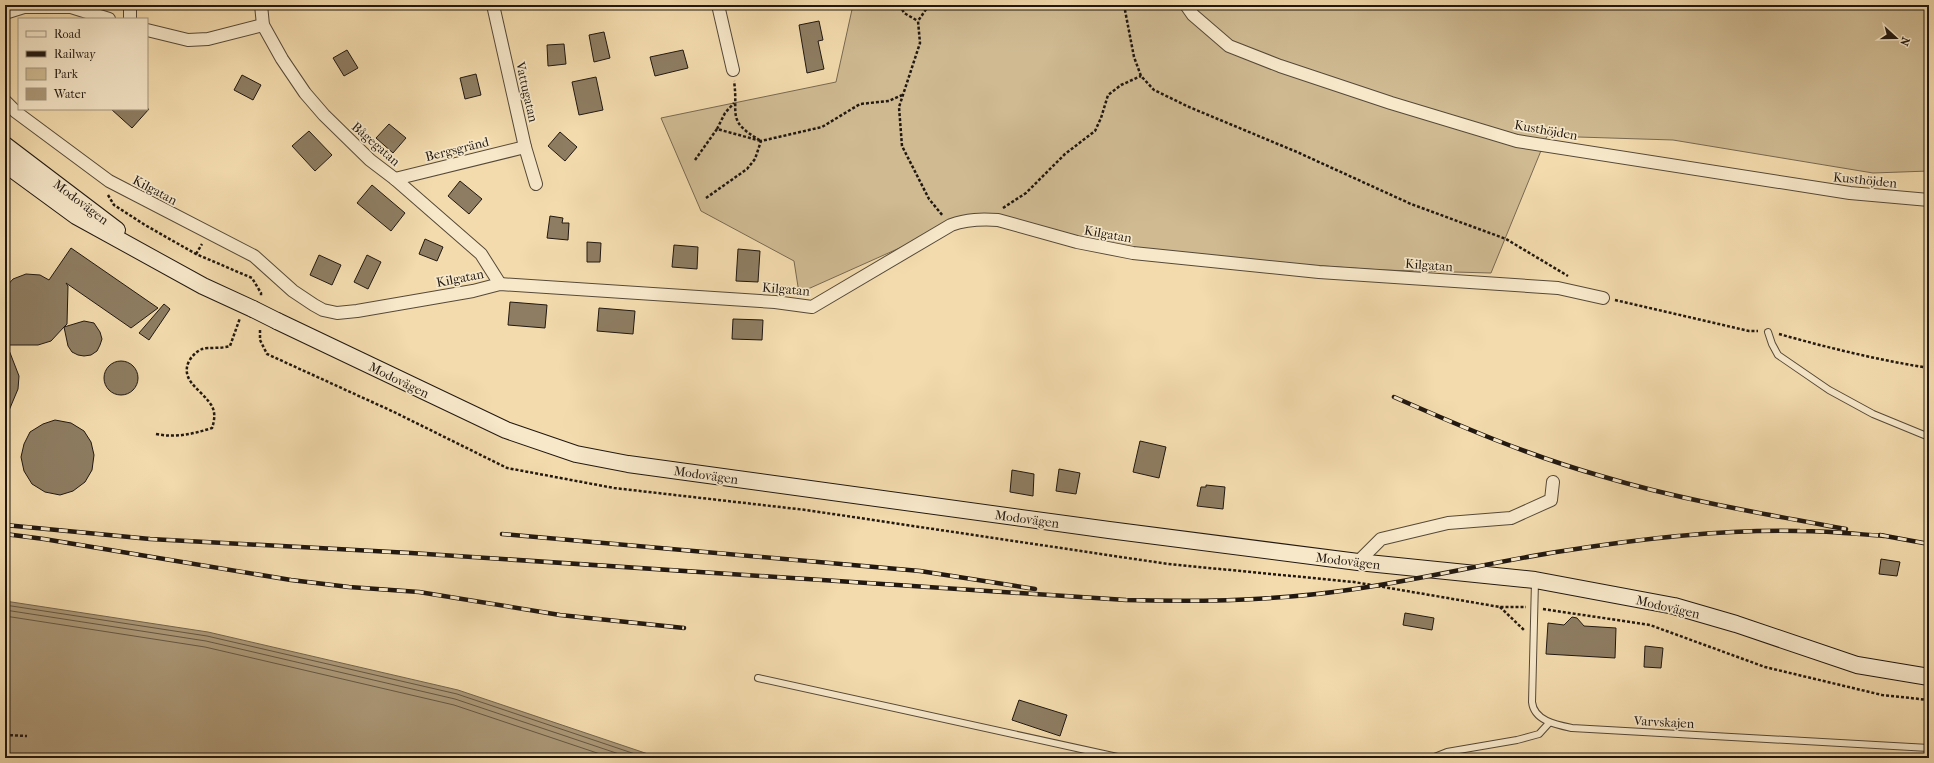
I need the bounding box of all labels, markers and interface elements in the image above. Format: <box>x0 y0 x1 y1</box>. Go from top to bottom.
legend <box>18 18 148 110</box>
north arrow <box>1876 18 1916 58</box>
text: Road <box>54 27 81 41</box>
text: N <box>1897 35 1912 48</box>
text: Railway <box>54 47 96 61</box>
street label: Vattugatan <box>513 59 541 124</box>
text: Park <box>54 67 79 81</box>
text: Water <box>53 87 87 101</box>
street label: Kusthöjden <box>1513 117 1579 143</box>
street label: Bågegatan <box>349 119 404 169</box>
street label: Bergsgränd <box>424 134 491 164</box>
street label: Kusthöjden <box>1832 169 1898 191</box>
street label: Kilgatan <box>130 172 180 208</box>
street label: Modovägen <box>50 176 112 228</box>
street label: Kilgatan <box>1083 222 1133 246</box>
street label: Kilgatan <box>1405 256 1454 274</box>
street label: Kilgatan <box>435 266 485 290</box>
street label: Kilgatan <box>761 279 811 299</box>
street label: Modovägen <box>366 359 432 401</box>
street label: Modovägen <box>673 463 740 487</box>
street label: Modovägen <box>994 507 1061 531</box>
street label: Modovägen <box>1315 550 1382 572</box>
street label: Modovägen <box>1635 592 1702 622</box>
street label: Varvskajen <box>1632 713 1695 731</box>

